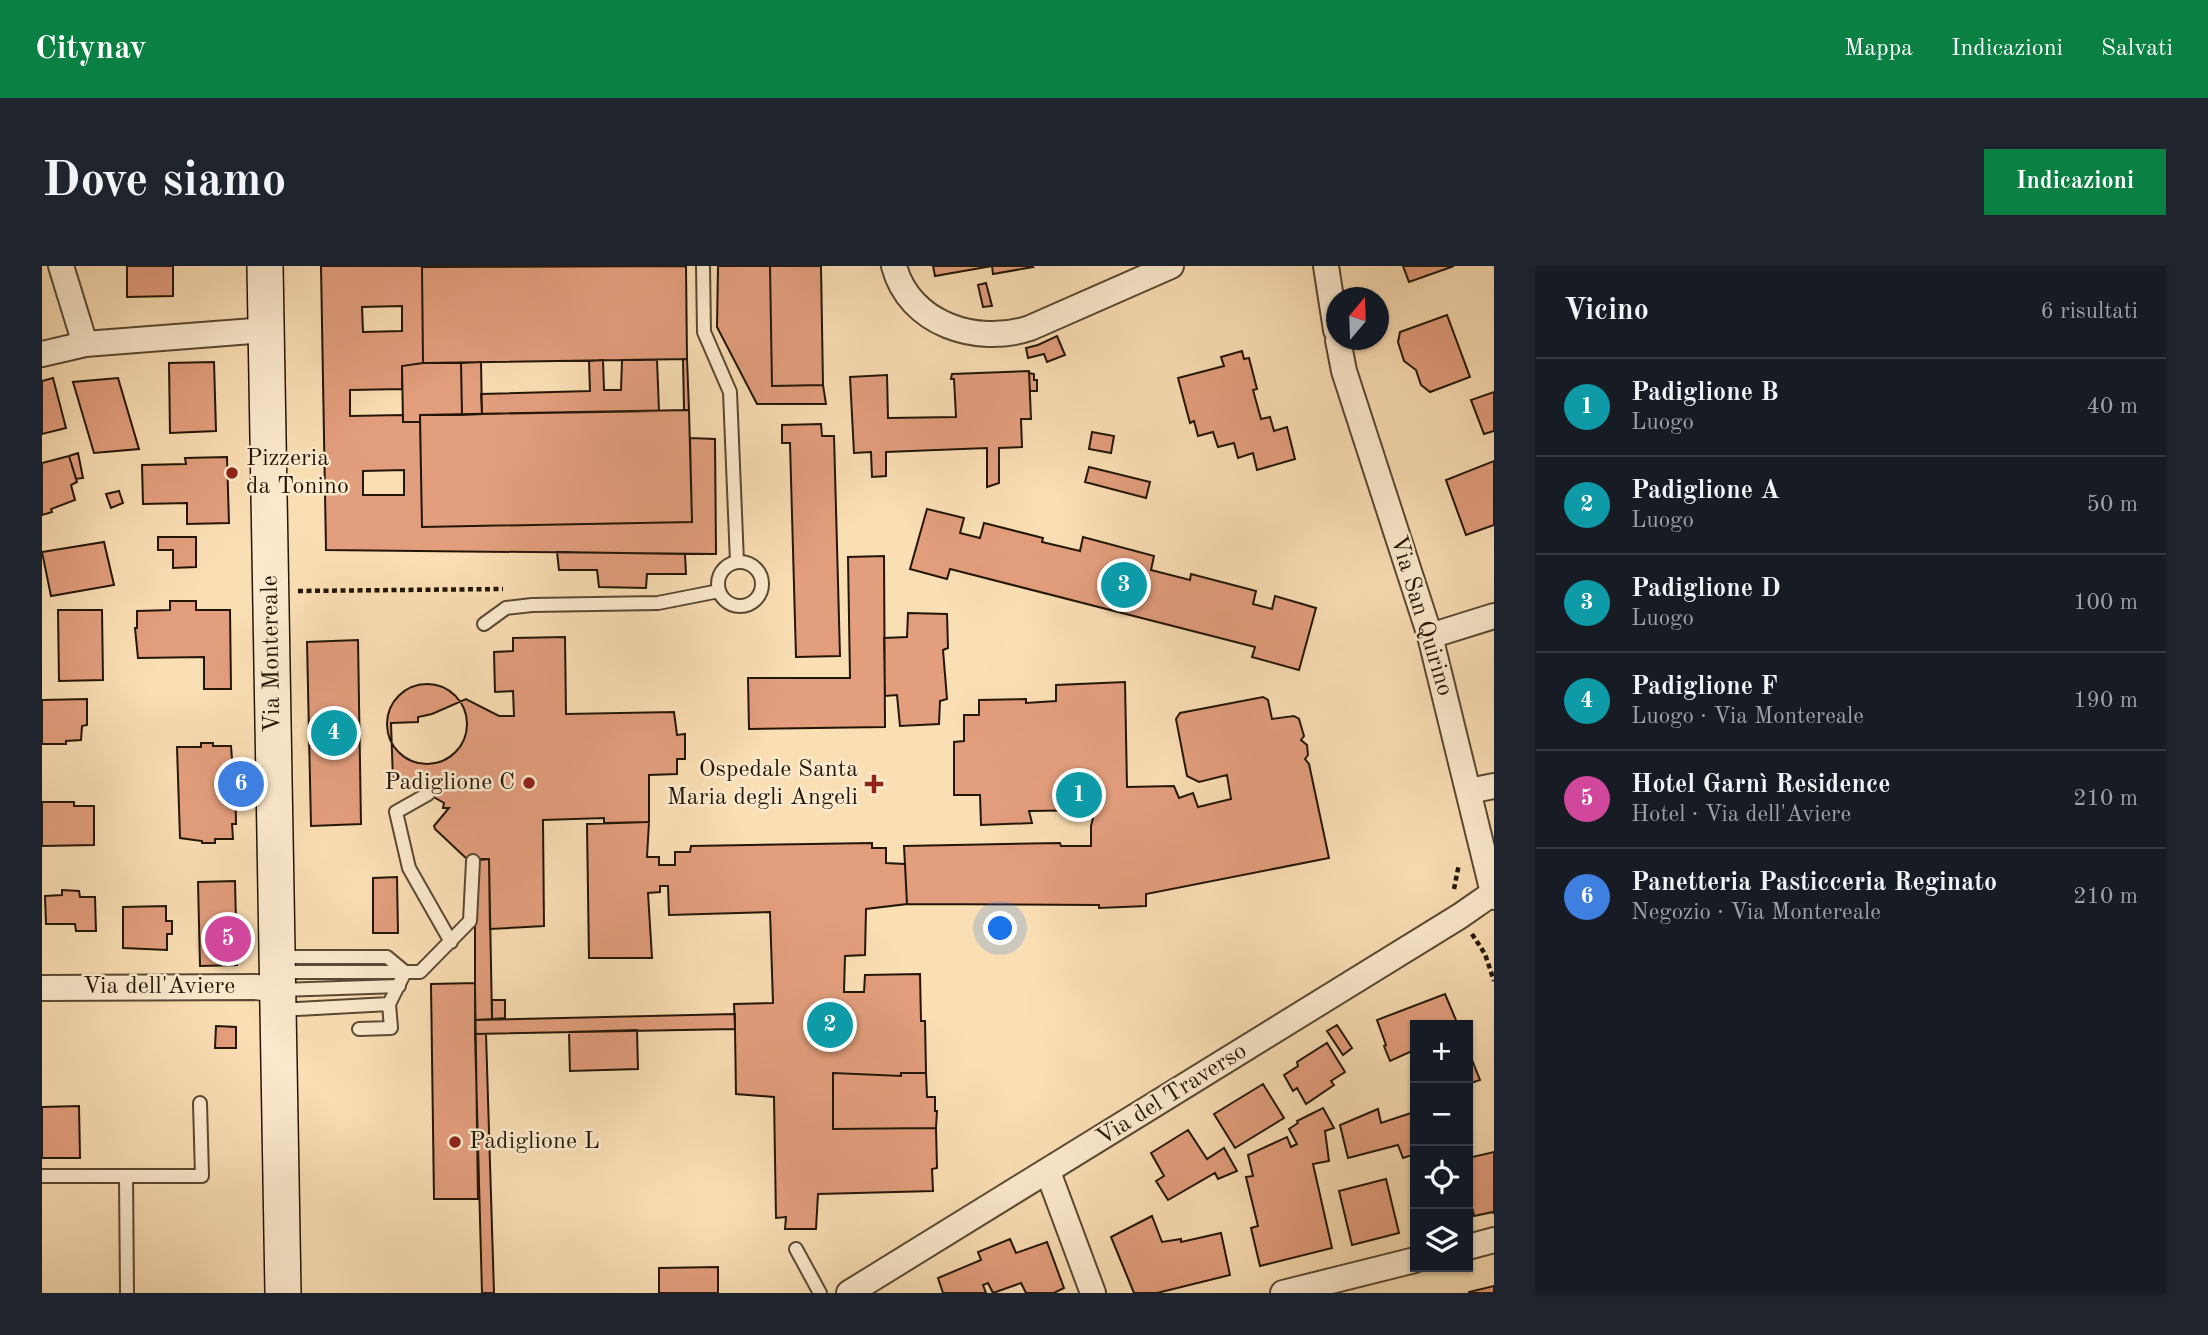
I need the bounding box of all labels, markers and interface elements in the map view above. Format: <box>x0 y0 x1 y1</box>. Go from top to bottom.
text: Citynav <box>35 33 147 66</box>
text: Mappa <box>1844 37 1913 61</box>
text: Indicazioni <box>1951 37 2063 61</box>
text: Salvati <box>2101 37 2173 61</box>
button: Indicazioni <box>1984 149 2166 215</box>
text: Dove siamo <box>42 158 287 207</box>
north arrow <box>1326 287 1389 350</box>
text: Vicino <box>1564 296 1649 326</box>
text: 6 risultati <box>2040 300 2138 323</box>
text: Padiglione B <box>1631 380 1779 406</box>
text: 1 <box>1580 395 1594 418</box>
text: 40 m <box>2087 395 2138 418</box>
text: Luogo <box>1631 411 1694 434</box>
place label: Pizzeria da Tonino <box>246 447 349 499</box>
marker: Pizzeria da Tonino <box>224 465 240 481</box>
text: Padiglione A <box>1631 478 1780 504</box>
text: 2 <box>1580 493 1594 516</box>
text: 50 m <box>2087 493 2138 516</box>
text: Luogo <box>1631 509 1694 532</box>
street label: Via San Quirino <box>1385 533 1457 699</box>
pin: 3 <box>1101 559 1147 611</box>
street label: Via Montereale <box>259 575 285 733</box>
text: Padiglione D <box>1631 576 1781 602</box>
text: 3 <box>1580 591 1594 614</box>
text: 100 m <box>2073 591 2138 614</box>
text: Luogo <box>1631 607 1694 630</box>
text: Padiglione F <box>1631 674 1778 700</box>
text: 4 <box>1580 689 1594 712</box>
text: 190 m <box>2073 689 2138 712</box>
text: Luogo · Via Montereale <box>1631 705 1864 728</box>
pin: 4 <box>311 707 357 759</box>
pin: 6 <box>218 758 264 810</box>
place label: Ospedale Santa Maria degli Angeli <box>667 758 858 810</box>
pin: 1 <box>1056 769 1102 821</box>
place label: Padiglione C <box>384 771 515 795</box>
text: Hotel Garnì Residence <box>1631 772 1890 798</box>
marker: Ospedale Santa Maria degli Angeli <box>864 774 884 794</box>
marker: Padiglione C <box>521 775 537 791</box>
text: 5 <box>1580 787 1594 810</box>
text: 210 m <box>2073 787 2138 810</box>
text: Hotel · Via dell'Aviere <box>1631 803 1851 826</box>
text: Panetteria Pasticceria Reginato <box>1631 870 1997 896</box>
text: 6 <box>1580 885 1594 908</box>
text: 210 m <box>2073 885 2138 908</box>
text: Negozio · Via Montereale <box>1631 901 1881 924</box>
your location <box>983 911 1017 945</box>
pin: 5 <box>205 913 251 965</box>
street label: Via dell'Aviere <box>83 975 235 999</box>
pin: 2 <box>807 999 853 1051</box>
map controls <box>1410 1020 1473 1272</box>
button: + <box>1410 1020 1473 1083</box>
street label: Via del Traverso <box>1093 1039 1251 1151</box>
button: − <box>1410 1083 1473 1146</box>
place label: Padiglione L <box>469 1130 600 1154</box>
marker: Padiglione L <box>447 1134 463 1150</box>
button: locate <box>1410 1146 1473 1209</box>
button: layers <box>1410 1209 1473 1272</box>

